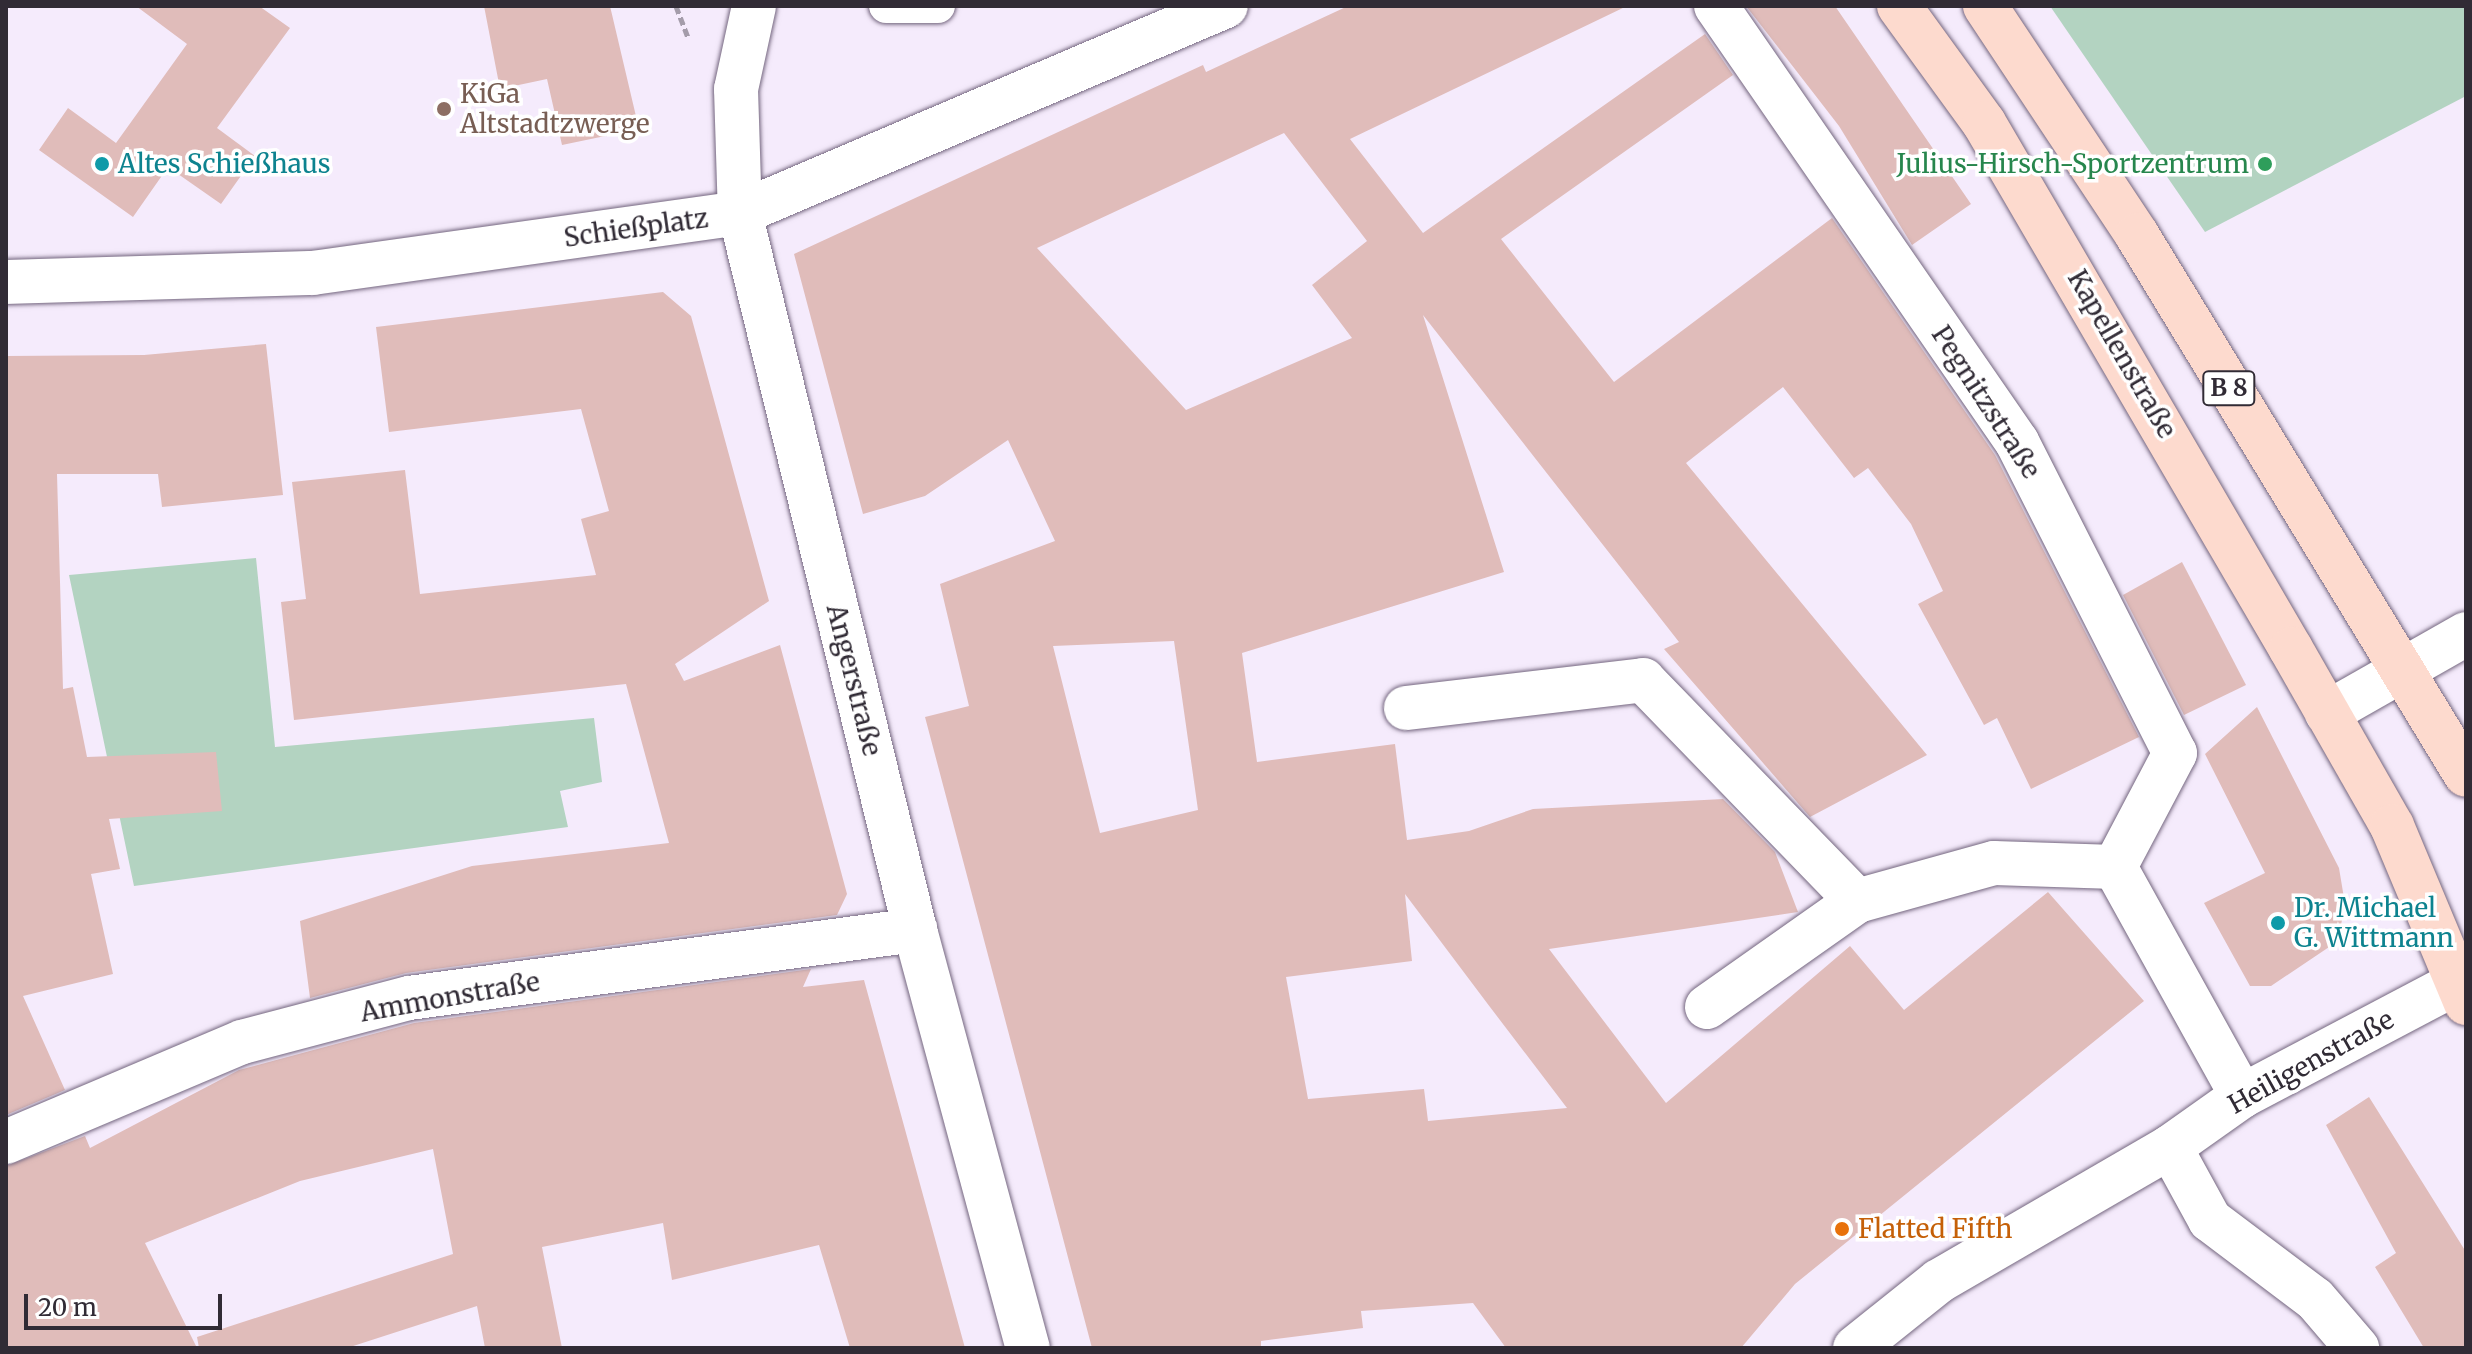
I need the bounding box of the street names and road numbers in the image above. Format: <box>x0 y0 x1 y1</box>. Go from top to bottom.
street label: Schießplatz <box>562 202 710 254</box>
street label: Kapellenstraße <box>2061 265 2183 443</box>
street label: Pegnitzstraße <box>1925 320 2047 484</box>
road number: B 8 <box>2201 368 2257 408</box>
street label: Angerstraße <box>820 601 888 759</box>
street label: Ammonstraße <box>358 966 542 1028</box>
street label: Heiligenstraße <box>2223 1004 2399 1120</box>

